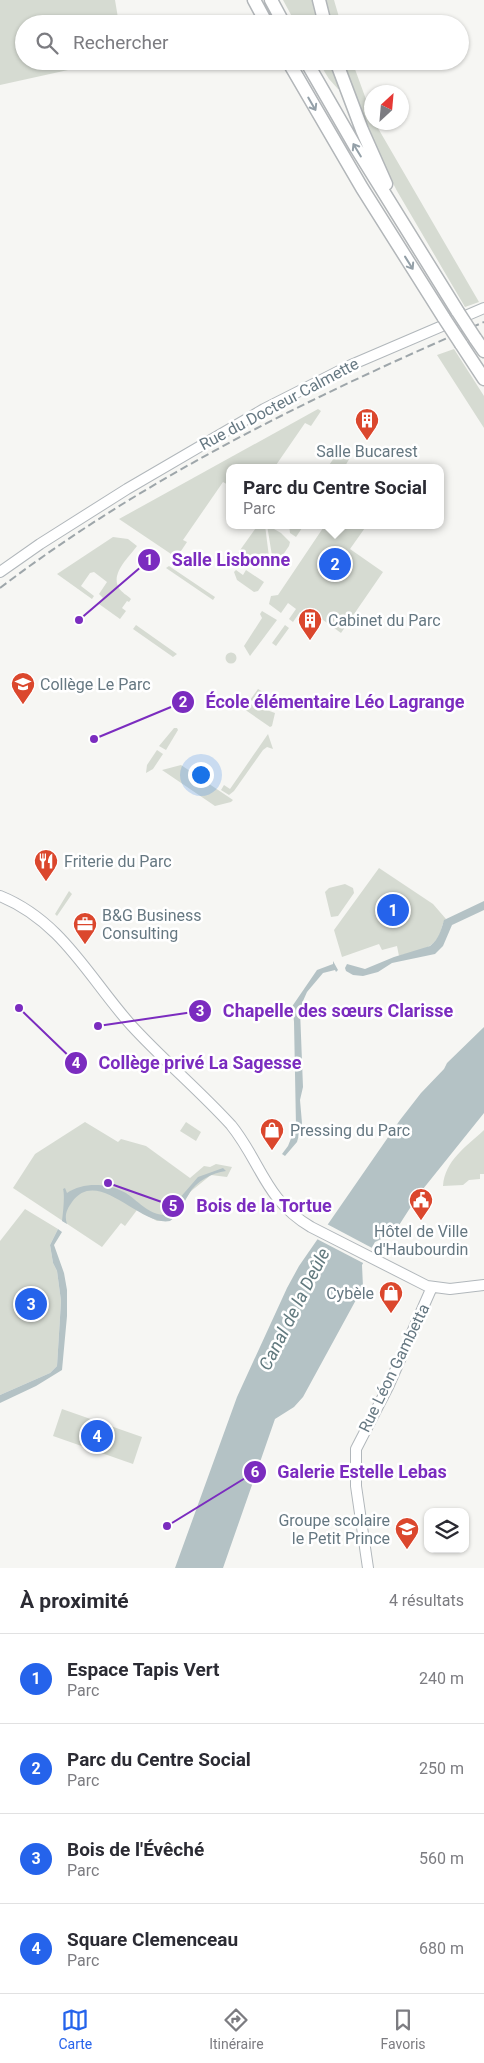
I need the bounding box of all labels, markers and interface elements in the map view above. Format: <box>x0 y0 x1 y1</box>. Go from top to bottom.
search box <box>15 15 469 70</box>
icon: search <box>33 29 61 57</box>
text: Rechercher <box>73 31 168 54</box>
north arrow <box>364 85 409 130</box>
one-way arrow <box>307 96 317 110</box>
one-way arrow <box>352 143 362 157</box>
one-way arrow <box>404 255 414 269</box>
street label: Rue du Docteur Calmette <box>196 354 362 454</box>
building icon: Salle Bucarest <box>354 407 380 441</box>
place label: Salle Bucarest <box>316 442 418 461</box>
popup <box>226 464 444 529</box>
text: Parc du Centre Social <box>243 476 427 499</box>
text: Parc <box>243 499 275 518</box>
callout: Salle Lisbonne <box>137 543 300 576</box>
pin: 2 <box>319 545 351 583</box>
text: Salle Lisbonne <box>172 549 290 570</box>
text: 1 <box>145 551 153 569</box>
building icon: Cabinet du Parc <box>297 607 323 641</box>
place label: Cabinet du Parc <box>328 611 441 630</box>
school or university icon: Collège Le Parc <box>10 671 36 705</box>
place label: Collège Le Parc <box>40 675 151 694</box>
callout: École élémentaire Léo Lagrange <box>171 685 475 718</box>
text: École élémentaire Léo Lagrange <box>206 691 465 712</box>
text: 2 <box>179 693 188 711</box>
your location <box>188 762 214 788</box>
restaurant icon: Friterie du Parc <box>33 848 59 882</box>
place label: Friterie du Parc <box>64 852 172 871</box>
pin: 1 <box>377 891 409 929</box>
place label: B&G Business Consulting <box>102 906 202 943</box>
office icon: B&G Business Consulting <box>72 911 98 945</box>
callout: Chapelle des sœurs Clarisse <box>188 995 463 1028</box>
text: Chapelle des sœurs Clarisse <box>223 1000 453 1021</box>
text: 3 <box>196 1002 204 1020</box>
callout: Collège privé La Sagesse <box>63 1046 312 1079</box>
text: Collège privé La Sagesse <box>98 1052 302 1073</box>
text: 4 <box>72 1054 81 1072</box>
shop icon: Pressing du Parc <box>259 1117 285 1151</box>
place label: Pressing du Parc <box>290 1121 410 1140</box>
public building icon: Hôtel de Ville d'Haubourdin <box>408 1187 434 1221</box>
callout: Bois de la Tortue <box>161 1189 342 1222</box>
text: Bois de la Tortue <box>196 1195 332 1216</box>
text: 5 <box>169 1197 177 1215</box>
place label: Hôtel de Ville d'Haubourdin <box>374 1222 468 1259</box>
water label: Canal de la Deûle <box>254 1244 334 1374</box>
shop icon: Cybèle <box>378 1280 404 1314</box>
place label: Cybèle <box>326 1284 374 1303</box>
pin: 3 <box>15 1285 47 1323</box>
street label: Rue Léon Gambetta <box>355 1301 433 1435</box>
pin: 4 <box>81 1417 113 1455</box>
callout: Galerie Estelle Lebas <box>242 1455 456 1488</box>
text: Galerie Estelle Lebas <box>277 1461 447 1482</box>
text: 6 <box>251 1463 260 1481</box>
map controls <box>424 1508 469 1553</box>
button: layers <box>424 1508 469 1553</box>
place label: Groupe scolaire le Petit Prince <box>278 1511 390 1548</box>
school or university icon: Groupe scolaire le Petit Prince <box>394 1516 420 1550</box>
text: À proximité <box>20 1589 129 1613</box>
text: 4 résultats <box>389 1591 464 1610</box>
text: Espace Tapis Vert <box>67 1658 220 1681</box>
text: 1 <box>31 1669 41 1688</box>
text: 240 m <box>419 1669 464 1688</box>
text: Parc <box>67 1681 99 1700</box>
text: Parc du Centre Social <box>67 1748 251 1771</box>
text: 2 <box>31 1759 41 1778</box>
text: 250 m <box>419 1759 464 1778</box>
text: Parc <box>67 1771 99 1790</box>
text: Bois de l'Évêché <box>67 1838 204 1861</box>
text: 3 <box>31 1849 41 1868</box>
text: 560 m <box>419 1849 464 1868</box>
text: Parc <box>67 1861 99 1880</box>
text: Square Clemenceau <box>67 1928 238 1951</box>
text: 4 <box>31 1939 41 1958</box>
text: 680 m <box>419 1939 464 1958</box>
text: Parc <box>67 1951 99 1970</box>
tab: Carte <box>58 2006 92 2052</box>
tab: Itinéraire <box>209 2006 264 2052</box>
tab: Favoris <box>381 2006 426 2052</box>

